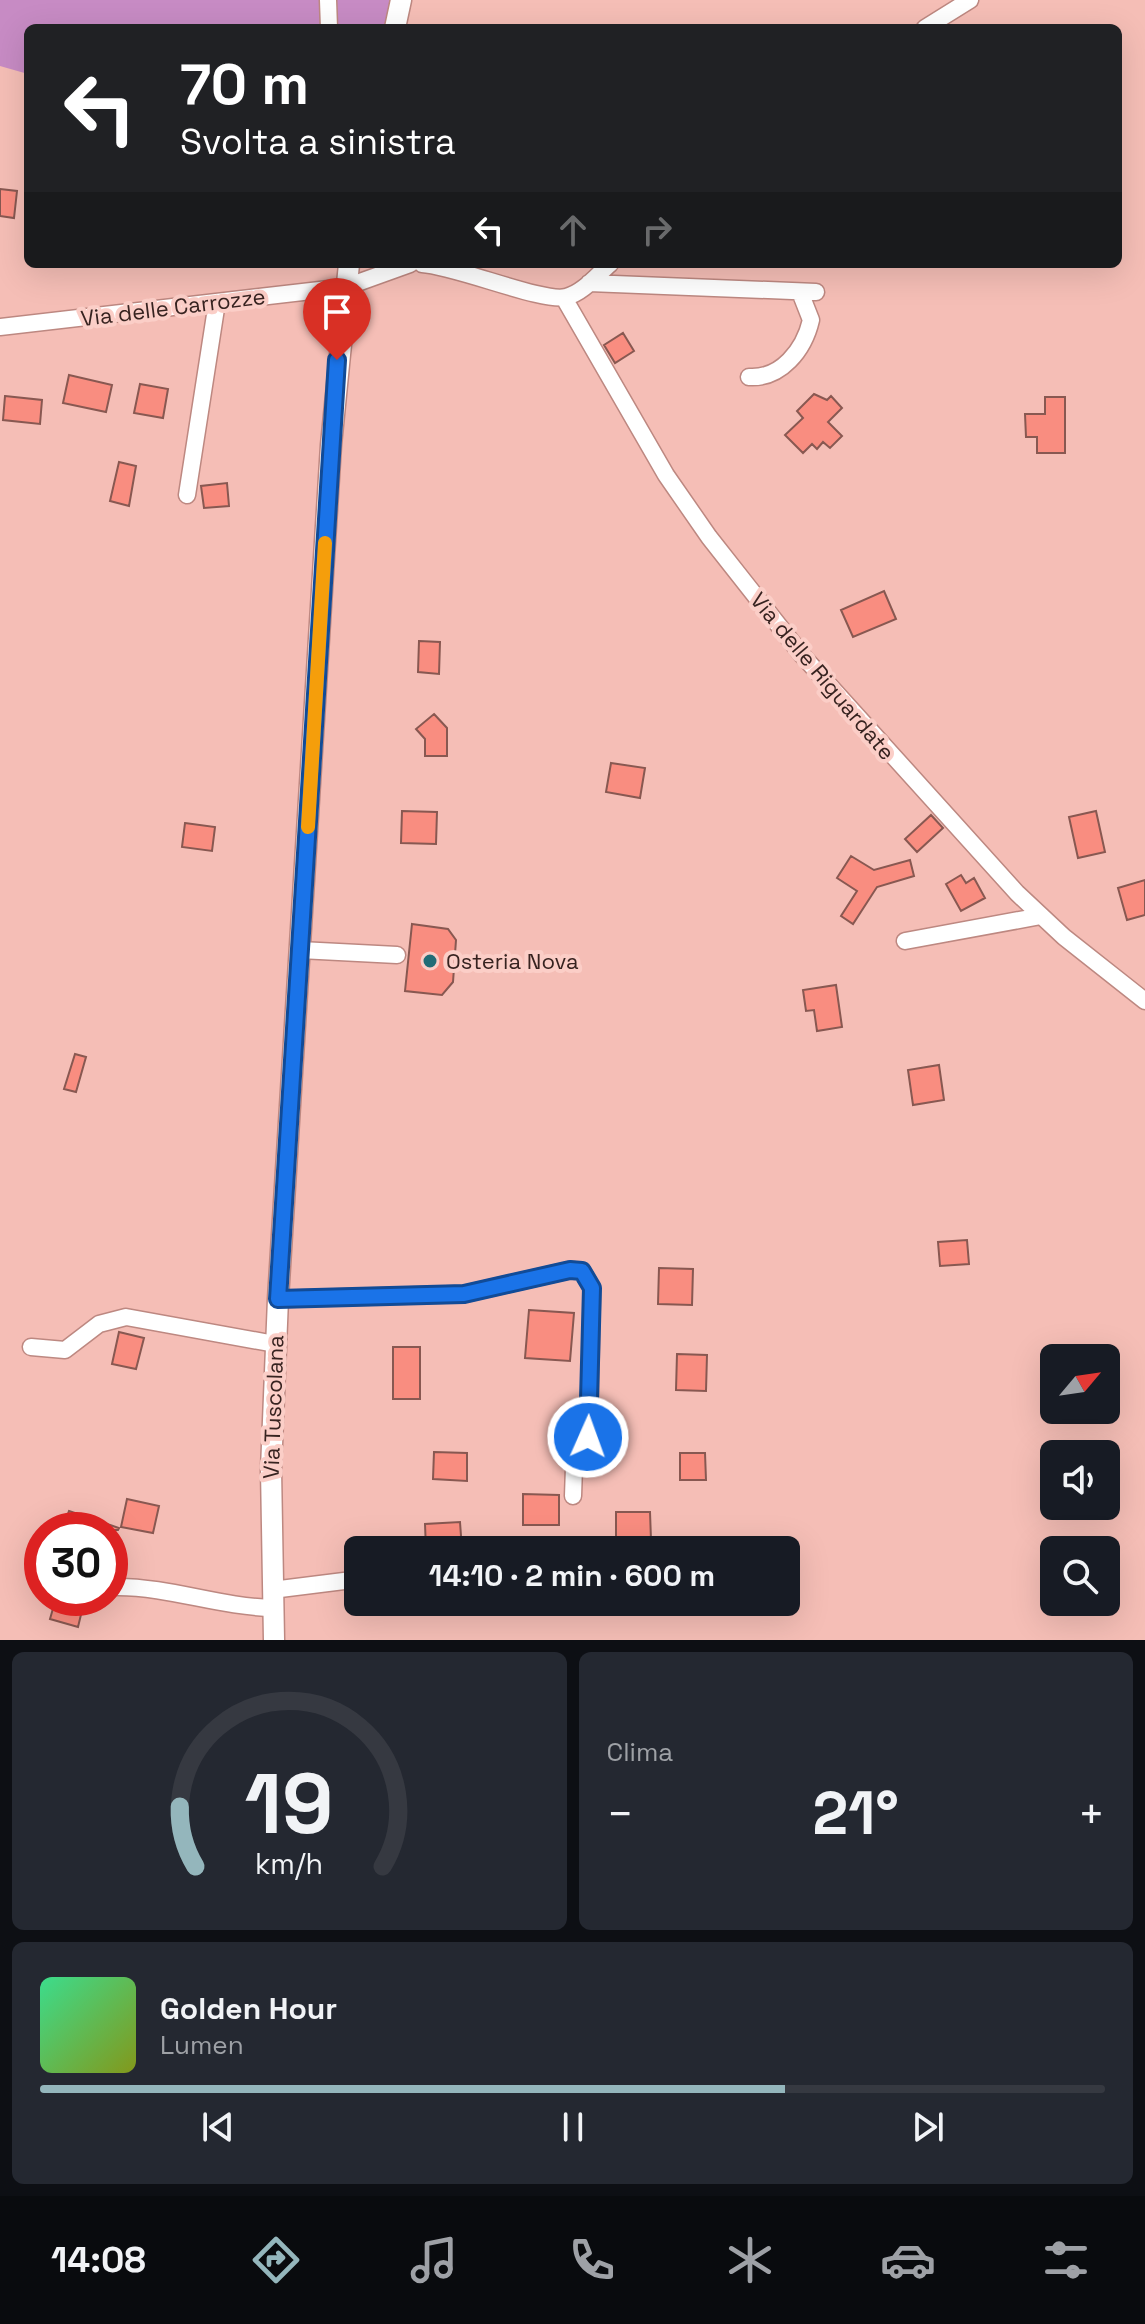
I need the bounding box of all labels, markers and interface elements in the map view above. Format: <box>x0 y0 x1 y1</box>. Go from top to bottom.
text: 70 m <box>180 49 309 120</box>
icon: left <box>48 56 152 160</box>
text: Svolta a sinistra <box>180 119 456 165</box>
icon: left <box>467 208 511 252</box>
icon: ahead <box>551 208 595 252</box>
icon: right <box>635 208 679 252</box>
pin <box>303 278 371 360</box>
street label: Via delle Carrozze <box>79 282 267 332</box>
icon: arrive <box>315 290 359 334</box>
street label: Via delle Riguardate <box>745 586 901 766</box>
place label: Osteria Nova <box>446 947 579 975</box>
marker: Osteria Nova <box>421 952 439 970</box>
street label: Via Tuscolana <box>256 1334 290 1479</box>
north arrow <box>1040 1344 1120 1424</box>
map controls <box>1040 1344 1120 1616</box>
position arrow <box>546 1395 630 1479</box>
button: sound <box>1040 1440 1120 1520</box>
speed limit sign: 30 <box>24 1512 128 1616</box>
button: search <box>1040 1536 1120 1616</box>
text: 14:10 · 2 min · 600 m <box>429 1556 715 1595</box>
text: Clima <box>607 1735 673 1769</box>
text: 19 <box>245 1751 334 1857</box>
text: 21° <box>813 1775 899 1852</box>
text: − <box>607 1786 634 1842</box>
text: + <box>1078 1786 1105 1842</box>
text: km/h <box>255 1846 323 1882</box>
text: Golden Hour <box>160 1989 337 2028</box>
text: Lumen <box>160 2028 244 2062</box>
icon: previous <box>196 2105 240 2149</box>
icon: pause <box>551 2105 595 2149</box>
icon: next <box>906 2105 950 2149</box>
icon: directions <box>248 2232 304 2288</box>
icon: music <box>406 2232 462 2288</box>
icon: phone <box>564 2232 620 2288</box>
icon: climate <box>722 2232 778 2288</box>
icon: car <box>880 2232 936 2288</box>
icon: filters <box>1038 2232 1094 2288</box>
text: 14:08 <box>51 2237 146 2283</box>

